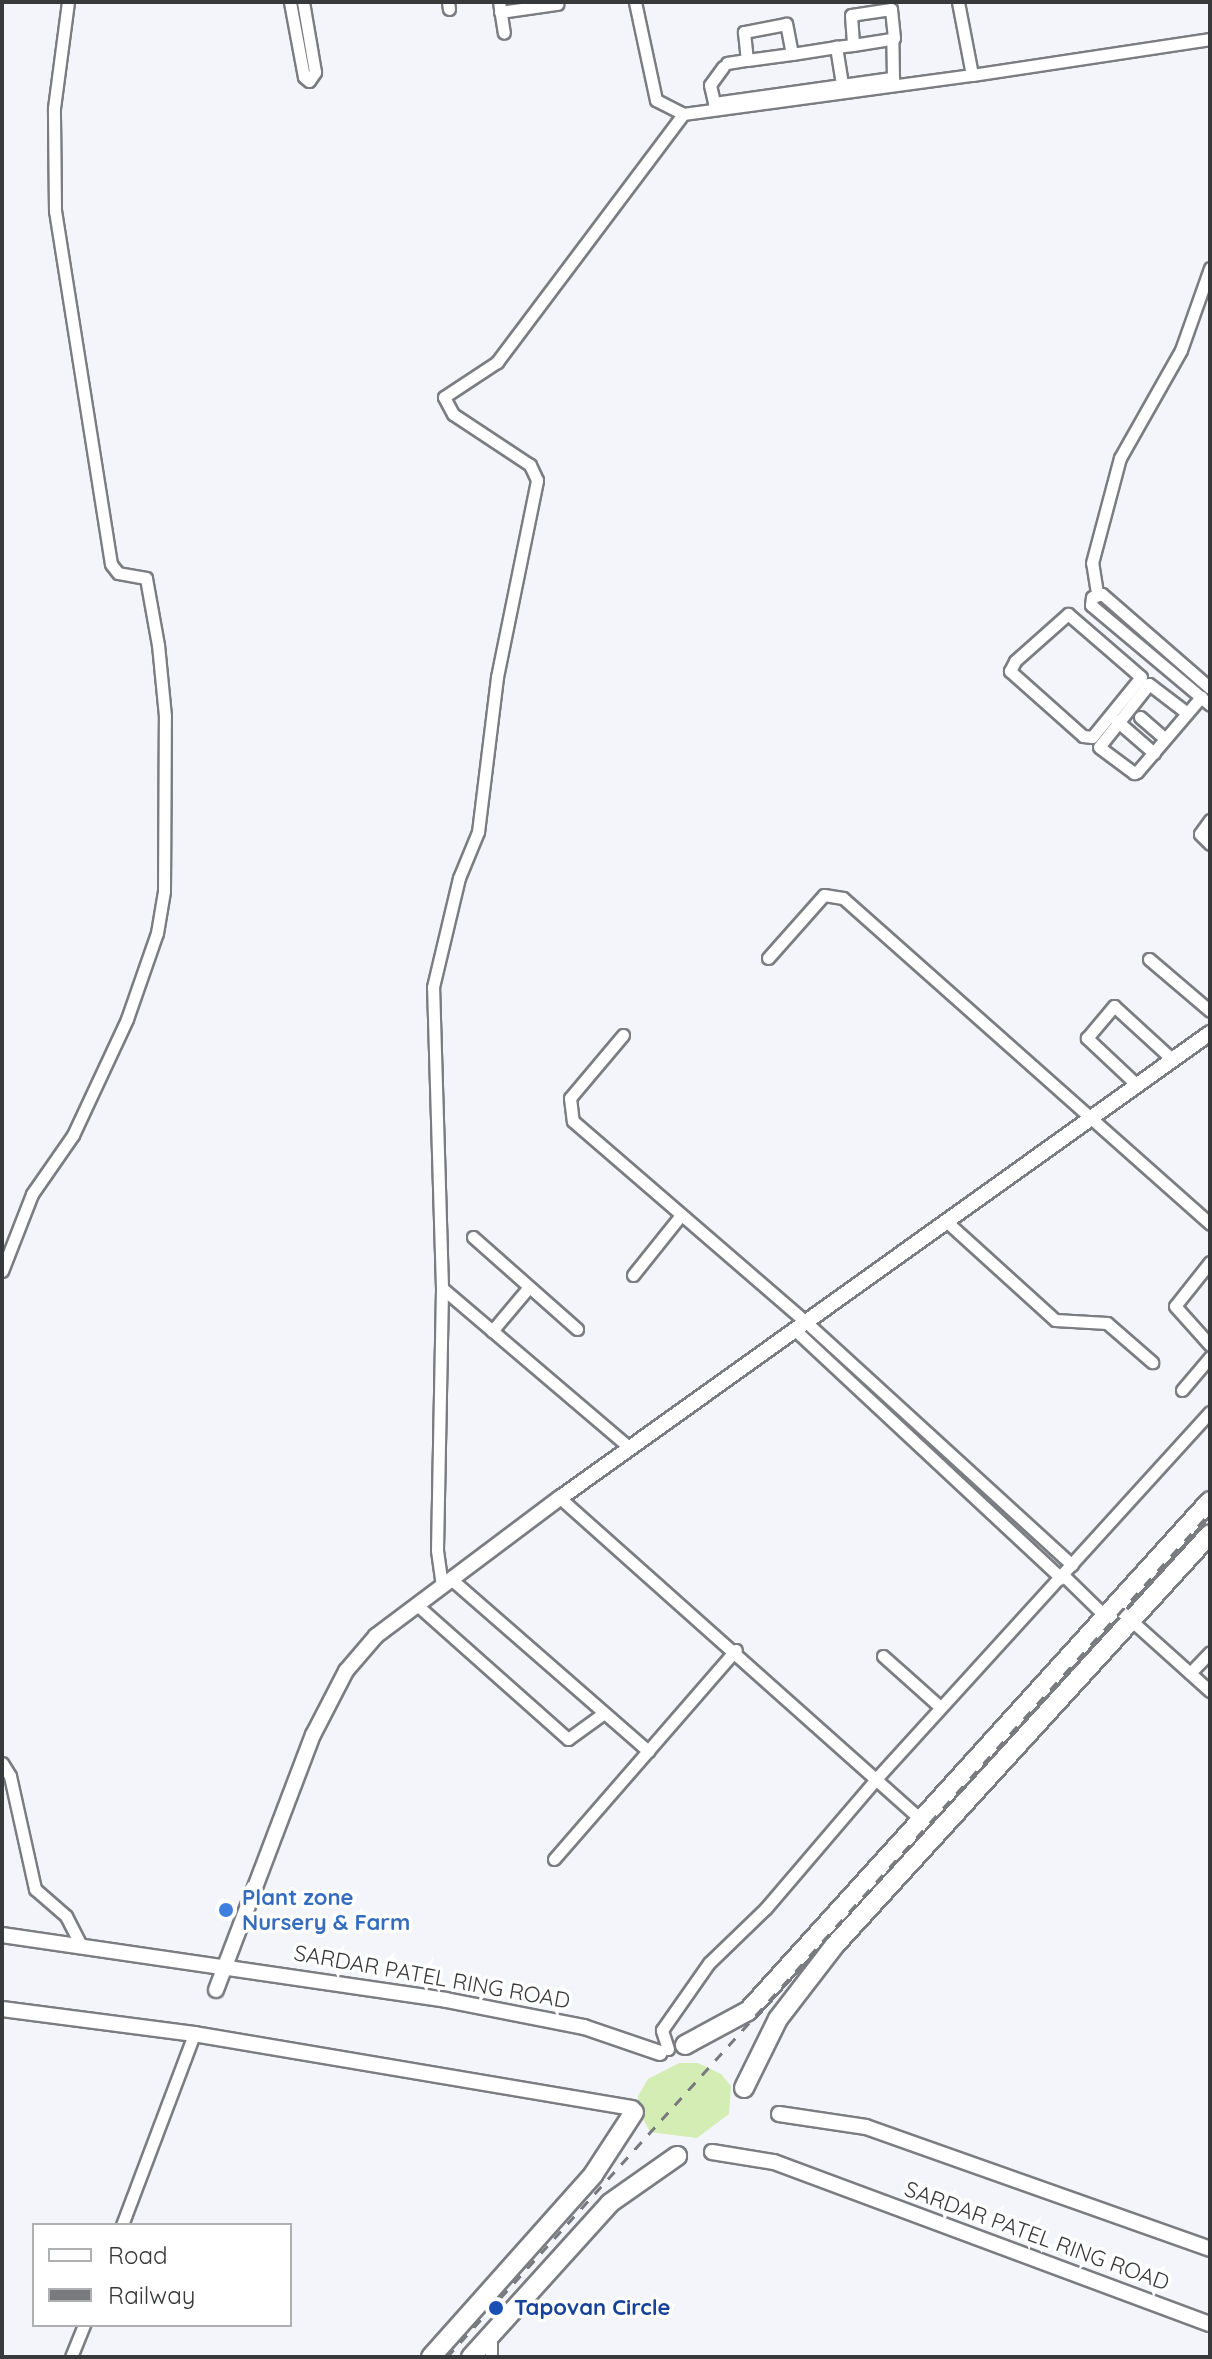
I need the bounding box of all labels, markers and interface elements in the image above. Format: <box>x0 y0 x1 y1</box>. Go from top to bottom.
place label: Plant zone Nursery & Farm <box>242 1884 410 1936</box>
marker: Plant zone Nursery & Farm <box>217 1901 235 1919</box>
street label: SARDAR PATEL RING ROAD <box>292 1940 572 2014</box>
street label: SARDAR PATEL RING ROAD <box>901 2176 1173 2296</box>
legend <box>32 2223 292 2327</box>
text: Road <box>108 2240 168 2270</box>
text: Railway <box>108 2280 195 2310</box>
place label: Tapovan Circle <box>514 2295 670 2321</box>
marker: Tapovan Circle <box>485 2297 507 2319</box>

